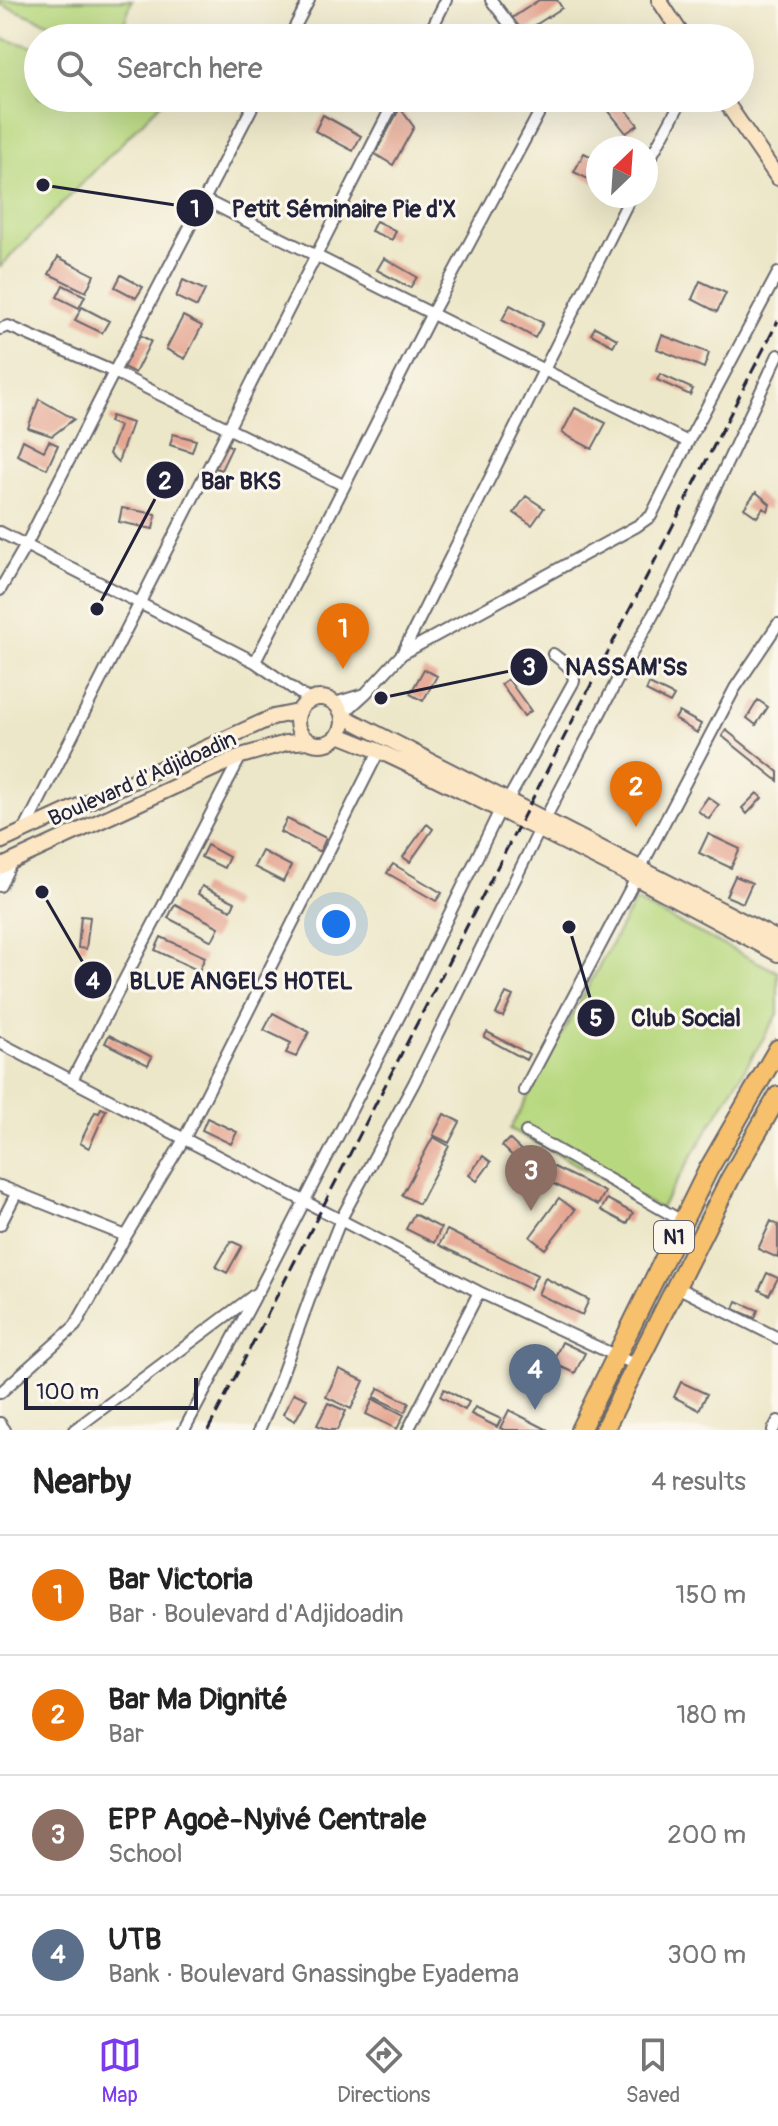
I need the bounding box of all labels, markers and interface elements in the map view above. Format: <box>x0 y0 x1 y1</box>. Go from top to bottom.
search box <box>24 24 754 112</box>
icon: search <box>52 46 96 90</box>
text: Search here <box>116 50 263 87</box>
north arrow <box>586 136 658 208</box>
callout: Petit Séminaire Pie d'X <box>175 184 472 232</box>
text: 1 <box>190 195 200 224</box>
text: Petit Séminaire Pie d'X <box>232 195 456 224</box>
callout: Bar BKS <box>145 456 298 504</box>
text: 2 <box>158 467 172 496</box>
text: Bar BKS <box>201 467 281 496</box>
pin: 1 <box>317 603 369 669</box>
callout: NASSAM'Ss <box>509 643 703 691</box>
text: 3 <box>522 653 536 682</box>
text: NASSAM'Ss <box>565 653 687 682</box>
street label: Boulevard d'Adjidoadin <box>44 725 241 833</box>
pin: 2 <box>610 761 662 827</box>
your location <box>316 904 356 944</box>
callout: BLUE ANGELS HOTEL <box>73 956 368 1004</box>
text: 4 <box>86 967 100 996</box>
text: BLUE ANGELS HOTEL <box>129 967 353 996</box>
callout: Club Social <box>576 994 757 1042</box>
text: 5 <box>589 1004 603 1033</box>
text: Club Social <box>631 1004 741 1033</box>
pin: 3 <box>505 1145 557 1211</box>
road number: N1 <box>654 1221 694 1253</box>
pin: 4 <box>509 1344 561 1410</box>
scale bar <box>24 1374 198 1410</box>
text: 100 m <box>36 1378 99 1406</box>
text: Nearby <box>32 1461 131 1504</box>
text: 4 results <box>651 1466 746 1498</box>
text: Bar Victoria <box>108 1561 253 1598</box>
text: 1 <box>53 1579 63 1611</box>
text: 150 m <box>675 1579 746 1611</box>
text: Bar · Boulevard d'Adjidoadin <box>108 1598 404 1630</box>
text: Bar Ma Dignité <box>108 1681 288 1718</box>
text: 2 <box>51 1699 65 1731</box>
text: 180 m <box>676 1699 746 1731</box>
text: Bar <box>108 1718 144 1750</box>
text: EPP Agoè-Nyivé Centrale <box>108 1801 426 1838</box>
text: 3 <box>51 1819 65 1851</box>
text: 200 m <box>667 1819 746 1851</box>
text: School <box>108 1838 183 1870</box>
text: UTB <box>108 1921 162 1958</box>
text: 4 <box>50 1939 66 1971</box>
text: 300 m <box>667 1939 746 1971</box>
text: Bank · Boulevard Gnassingbe Eyadema <box>108 1958 519 1990</box>
tab: Map <box>98 2033 142 2109</box>
tab: Directions <box>337 2033 430 2109</box>
tab: Saved <box>626 2033 680 2109</box>

